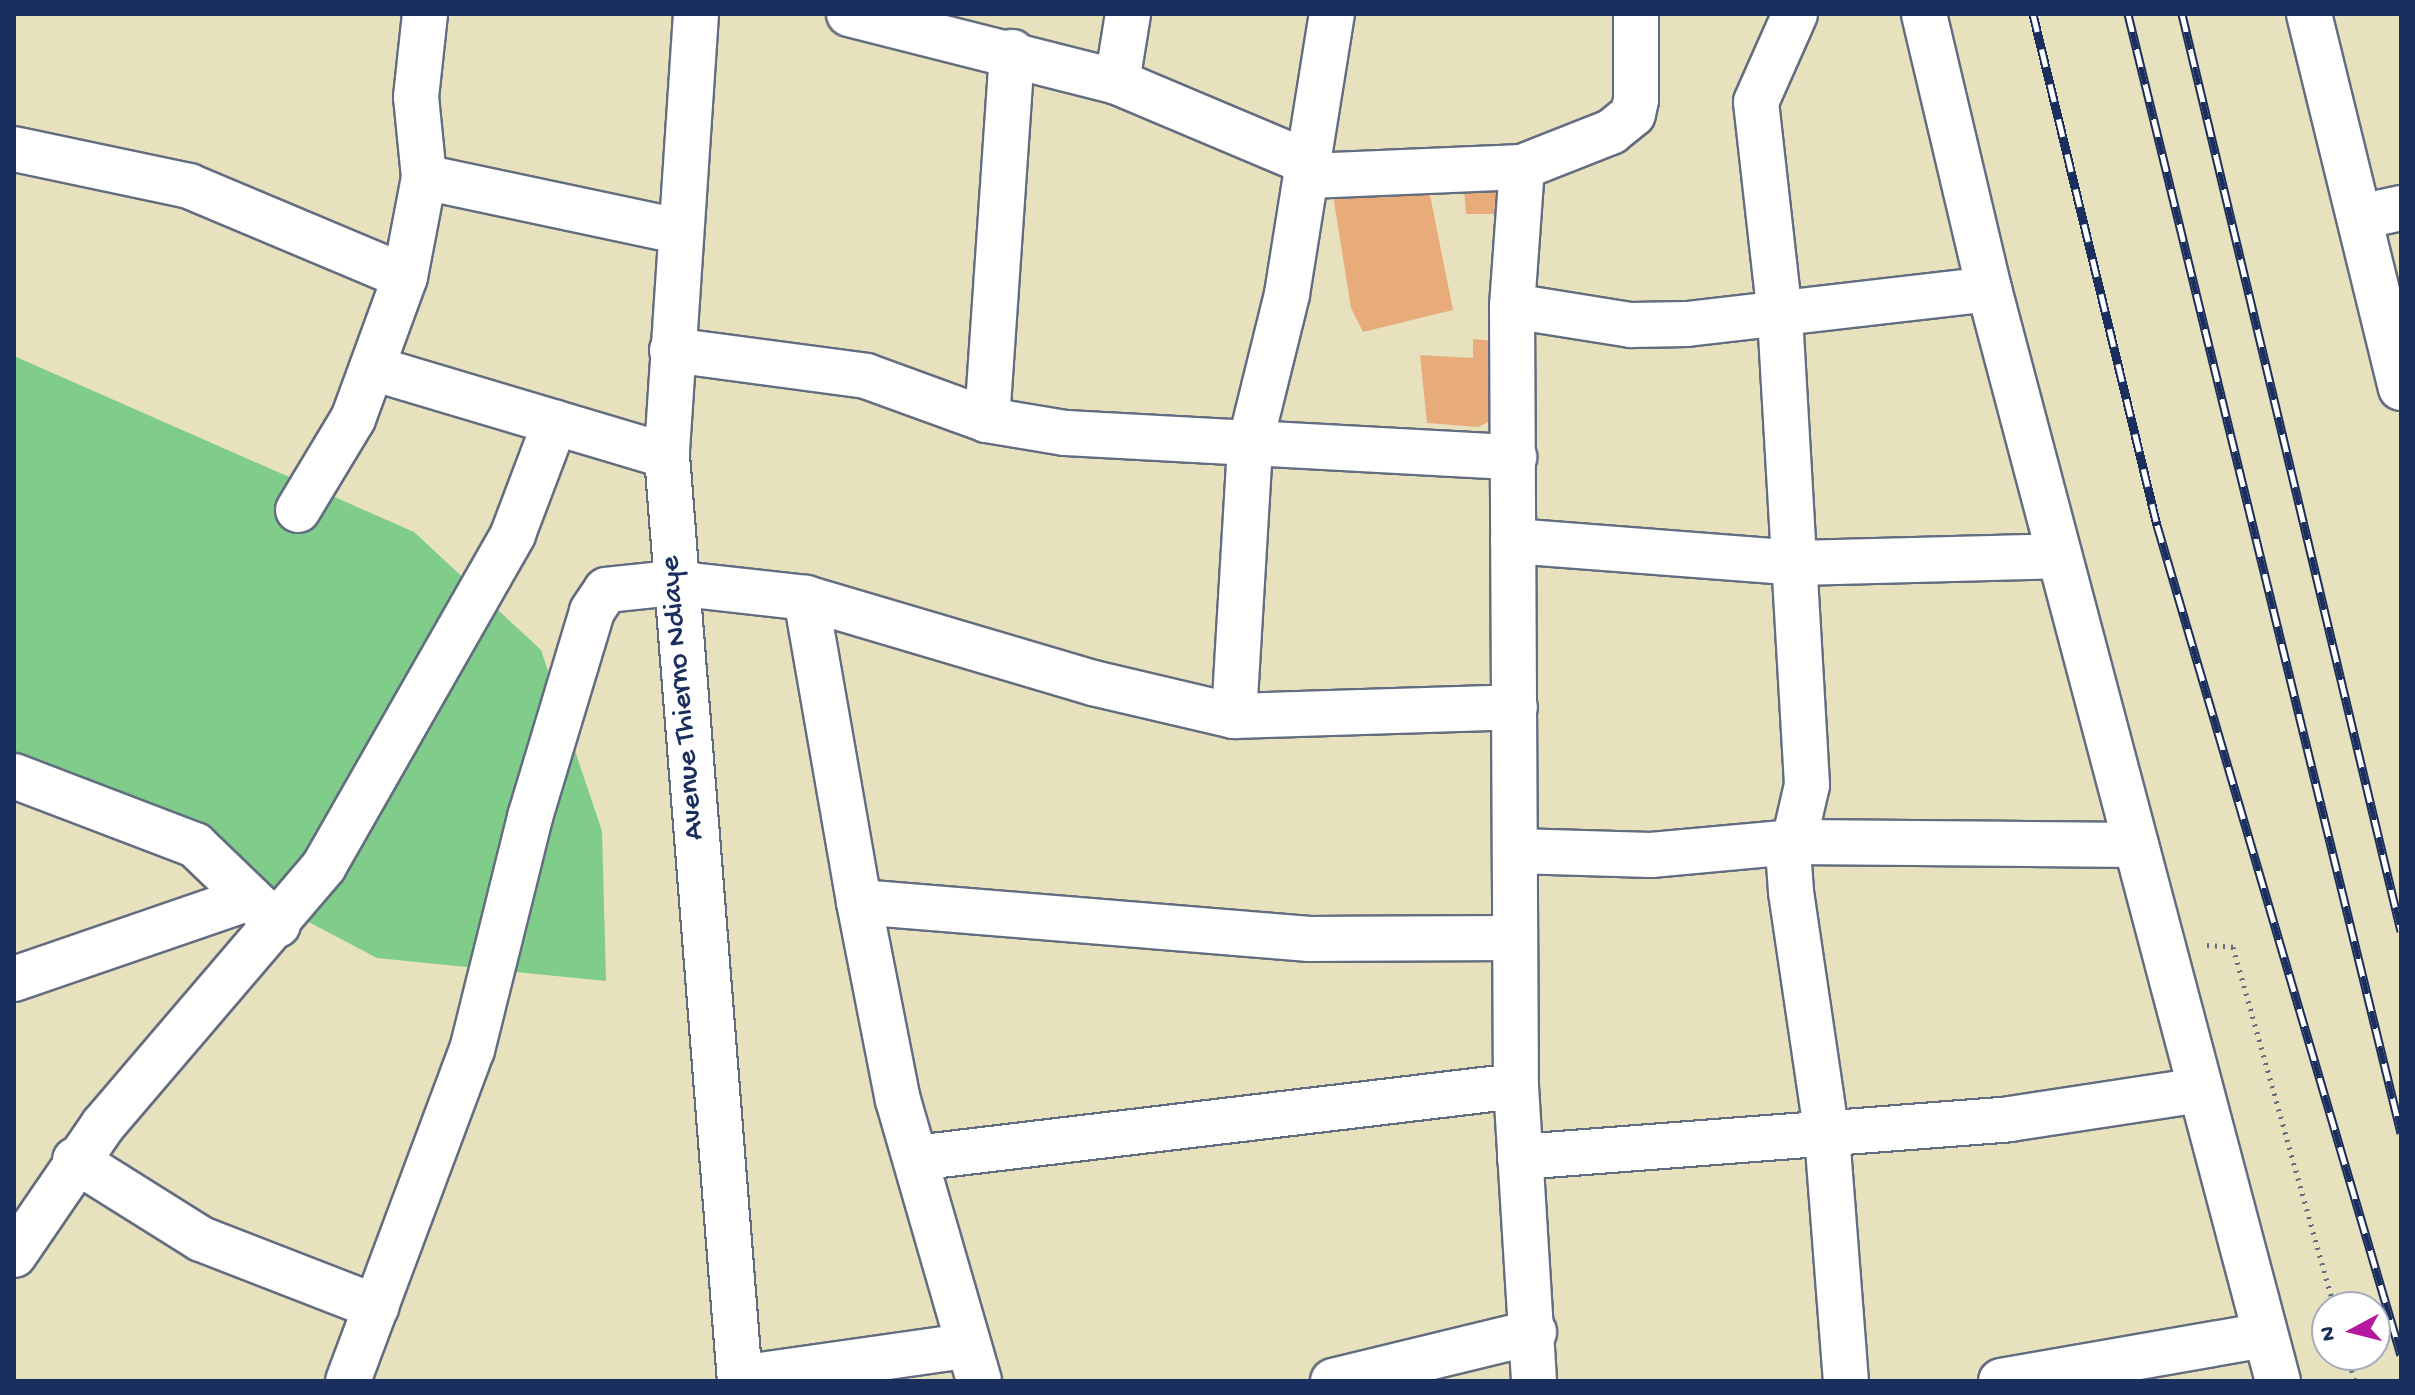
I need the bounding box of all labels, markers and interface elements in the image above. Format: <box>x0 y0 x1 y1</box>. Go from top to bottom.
street label: Avenue Thierno Ndiaye <box>654 554 714 842</box>
north arrow <box>2311 1291 2391 1371</box>
text: N <box>2315 1325 2343 1342</box>

